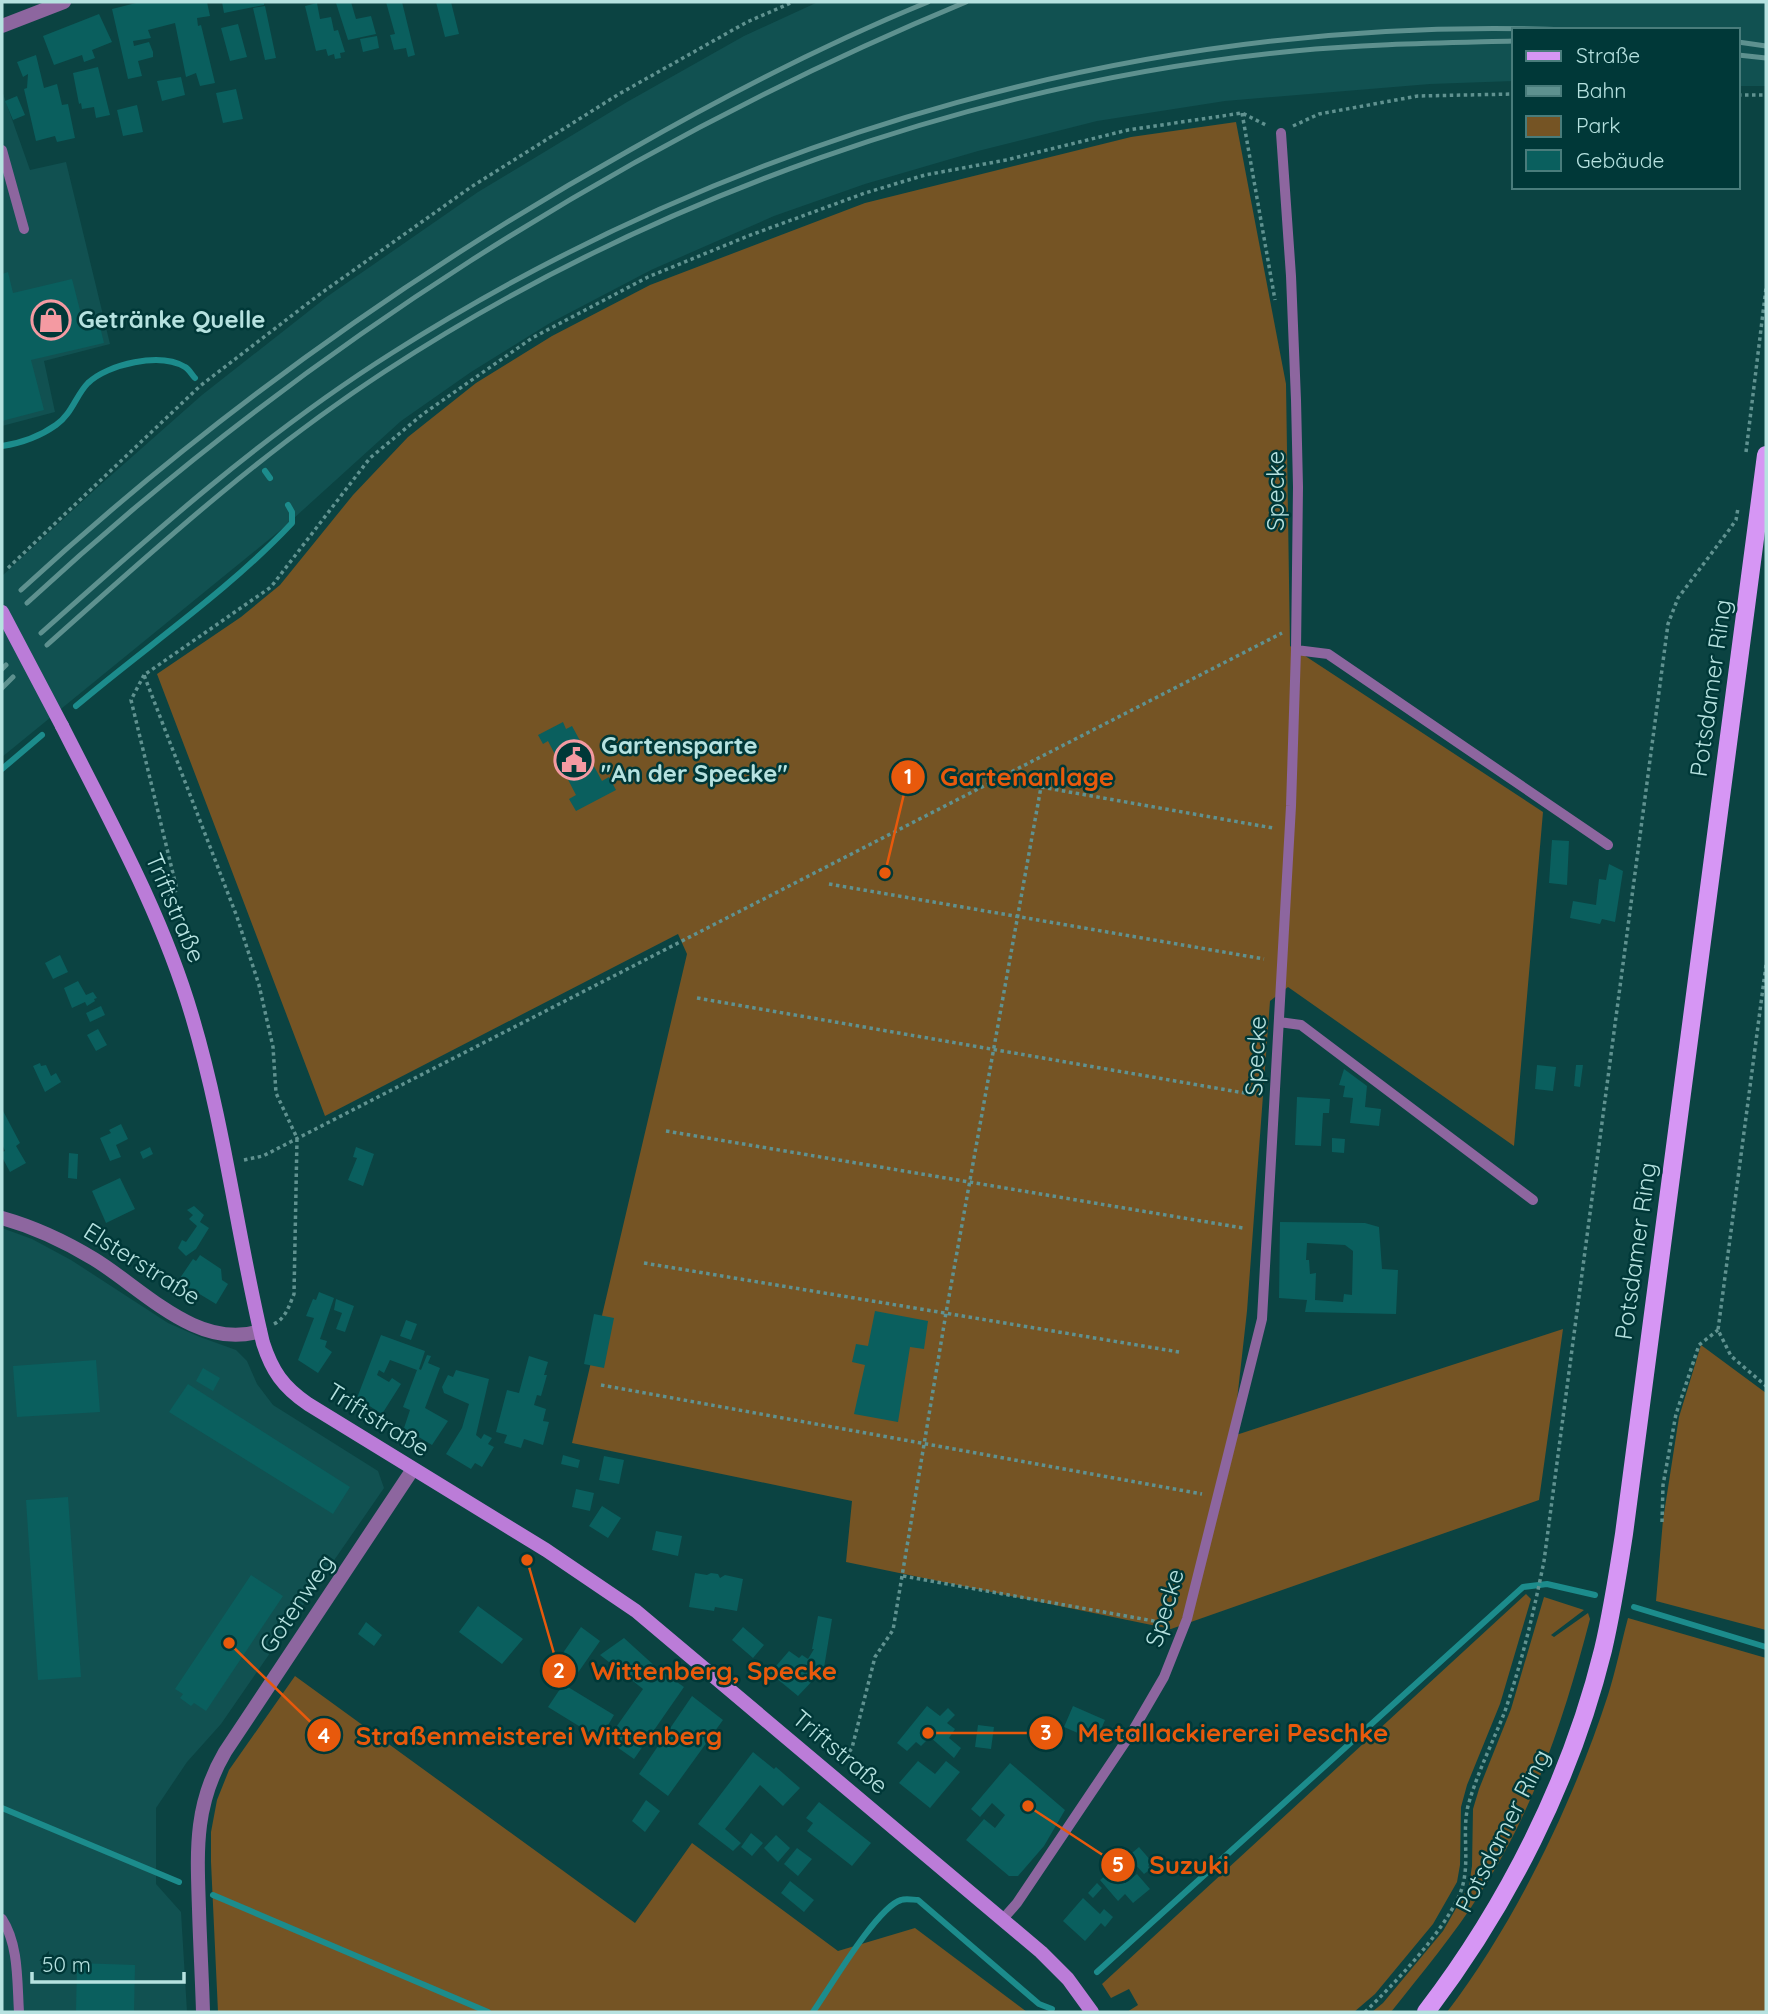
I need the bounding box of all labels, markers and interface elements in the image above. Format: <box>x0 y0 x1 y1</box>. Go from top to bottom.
legend <box>1512 28 1740 189</box>
text: Straße <box>1576 42 1640 68</box>
text: Bahn <box>1576 77 1626 103</box>
text: Park <box>1576 112 1620 138</box>
text: Gebäude <box>1576 147 1664 173</box>
shop icon: Getränke Quelle <box>30 299 72 341</box>
place label: Getränke Quelle <box>78 304 265 334</box>
street label: Specke <box>1260 451 1290 531</box>
street label: Potsdamer Ring <box>1683 597 1737 778</box>
place label: Gartensparte "An der Specke" <box>601 730 788 788</box>
public building icon: Gartensparte "An der Specke" <box>553 739 595 781</box>
callout: Gartenanlage <box>891 753 1128 800</box>
text: Gartenanlage <box>940 760 1114 793</box>
text: 1 <box>904 763 912 789</box>
street label: Triftstraße <box>139 848 212 967</box>
street label: Specke <box>1238 1015 1272 1097</box>
street label: Potsdamer Ring <box>1608 1160 1662 1341</box>
street label: Elsterstraße <box>79 1215 207 1311</box>
street label: Triftstraße <box>321 1376 436 1463</box>
street label: Gotenweg <box>252 1548 340 1659</box>
street label: Specke <box>1138 1565 1190 1650</box>
callout: Wittenberg, Specke <box>541 1648 851 1695</box>
text: Wittenberg, Specke <box>591 1654 837 1687</box>
text: 2 <box>553 1657 565 1683</box>
street label: Triftstraße <box>787 1703 895 1800</box>
callout: Metallackiererei Peschke <box>1028 1709 1402 1756</box>
callout: Straßenmeisterei Wittenberg <box>307 1712 736 1759</box>
text: Metallackiererei Peschke <box>1078 1716 1388 1749</box>
text: Straßenmeisterei Wittenberg <box>356 1719 722 1752</box>
text: 3 <box>1040 1719 1052 1745</box>
text: 4 <box>318 1722 330 1748</box>
street label: Potsdamer Ring <box>1448 1744 1556 1917</box>
callout: Suzuki <box>1100 1841 1243 1888</box>
text: Suzuki <box>1149 1848 1229 1881</box>
text: 5 <box>1112 1851 1124 1877</box>
scale bar <box>32 1940 184 1984</box>
text: 50 m <box>42 1951 91 1977</box>

